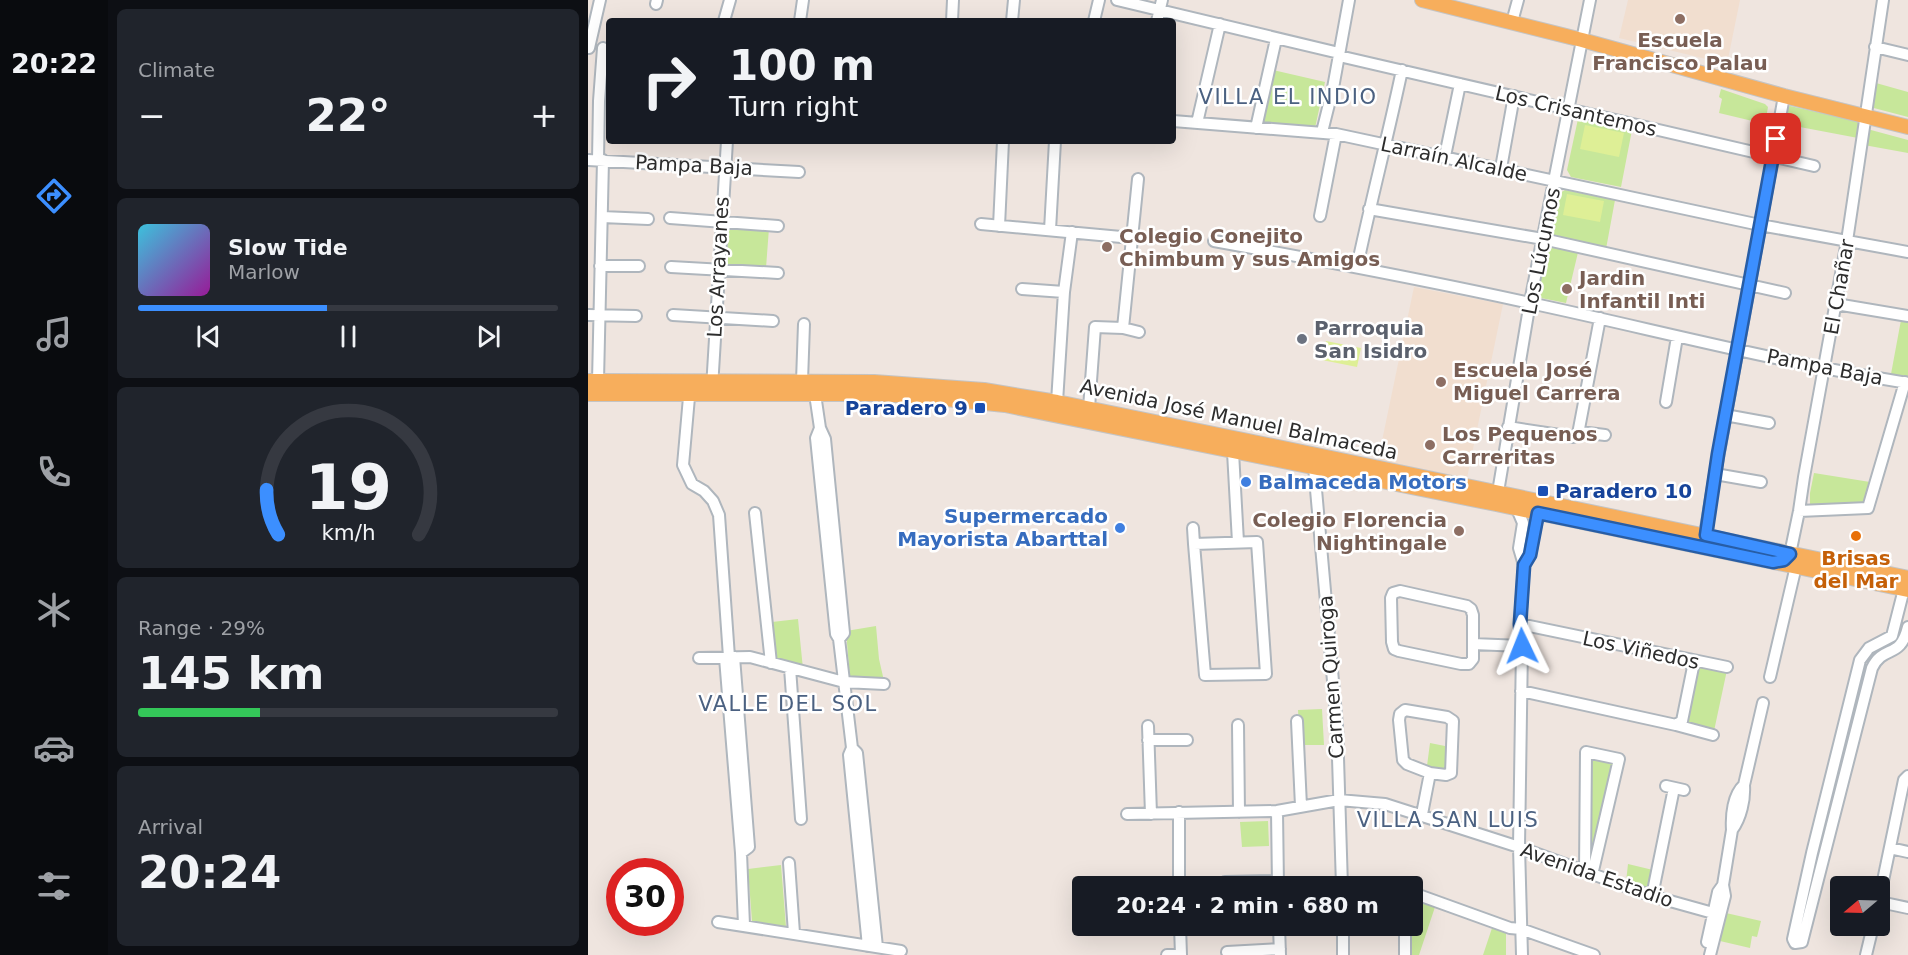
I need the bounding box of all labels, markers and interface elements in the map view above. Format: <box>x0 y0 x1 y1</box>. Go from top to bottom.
marker: Escuela Francisco Palau <box>1673 12 1687 26</box>
place label: Escuela Francisco Palau <box>1592 28 1768 75</box>
text: 100 m <box>729 41 875 90</box>
icon: right <box>630 42 708 120</box>
text: 20:22 <box>11 48 97 79</box>
text: Climate <box>138 58 215 82</box>
street label: Los Crisantemos <box>1493 81 1659 141</box>
district label: VILLA EL INDIO <box>1199 85 1377 109</box>
text: 22° <box>305 89 391 142</box>
text: Turn right <box>729 91 858 122</box>
text: − <box>138 96 166 135</box>
text: + <box>530 96 558 135</box>
pin <box>1750 113 1801 164</box>
icon: arrive <box>1759 122 1792 155</box>
street label: Larraín Alcalde <box>1378 132 1530 186</box>
street label: Pampa Baja <box>634 150 754 180</box>
icon: directions <box>33 175 75 217</box>
street label: Los Lúcumos <box>1517 185 1565 317</box>
street label: Los Arrayanes <box>702 196 734 338</box>
place label: Colegio Conejito Chimbum y sus Amigos <box>1119 224 1380 271</box>
text: Slow Tide <box>228 235 348 260</box>
street label: El Chañar <box>1819 237 1859 337</box>
marker: Colegio Conejito Chimbum y sus Amigos <box>1100 240 1114 254</box>
text: Marlow <box>228 260 300 284</box>
place label: Jardin Infantil Inti <box>1577 266 1705 313</box>
marker: Jardin Infantil Inti <box>1560 282 1574 296</box>
icon: music <box>33 313 75 355</box>
place label: Parroquia San Isidro <box>1314 316 1427 363</box>
icon: previous <box>192 320 225 353</box>
icon: pause <box>332 320 365 353</box>
icon: next <box>472 320 505 353</box>
marker: Parroquia San Isidro <box>1295 332 1309 346</box>
street label: Pampa Baja <box>1765 344 1885 390</box>
place label: Escuela José Miguel Carrera <box>1453 358 1621 405</box>
street label: Avenida José Manuel Balmaceda <box>1078 374 1400 464</box>
marker: Escuela José Miguel Carrera <box>1434 375 1448 389</box>
place label: Paradero 9 <box>845 396 968 420</box>
marker: Paradero 9 <box>973 401 987 415</box>
place label: Los Pequenos Carreritas <box>1442 422 1598 469</box>
marker: Los Pequenos Carreritas <box>1423 438 1437 452</box>
icon: phone <box>33 451 75 493</box>
text: 19 <box>305 451 391 524</box>
place label: Balmaceda Motors <box>1258 470 1467 494</box>
marker: Balmaceda Motors <box>1239 475 1253 489</box>
place label: Paradero 10 <box>1555 479 1692 503</box>
marker: Paradero 10 <box>1536 484 1550 498</box>
place label: Supermercado Mayorista Abarttal <box>897 504 1108 551</box>
place label: Colegio Florencia Nightingale <box>1252 508 1447 555</box>
text: km/h <box>321 520 375 545</box>
marker: Supermercado Mayorista Abarttal <box>1113 521 1127 535</box>
marker: Colegio Florencia Nightingale <box>1452 524 1466 538</box>
marker: Brisas del Mar <box>1849 529 1863 543</box>
place label: Brisas del Mar <box>1814 546 1899 593</box>
icon: climate <box>33 589 75 631</box>
street label: Carmen Quiroga <box>1313 594 1349 760</box>
position arrow <box>1490 614 1554 678</box>
text: Range · 29% <box>138 616 265 640</box>
street label: Los Viñedos <box>1580 626 1702 674</box>
text: 145 km <box>138 647 324 700</box>
district label: VALLE DEL SOL <box>698 692 878 716</box>
icon: car <box>33 727 75 769</box>
district label: VILLA SAN LUIS <box>1357 808 1539 832</box>
text: Arrival <box>138 815 203 839</box>
street label: Avenida Estadio <box>1518 838 1676 912</box>
text: 20:24 <box>138 846 281 899</box>
speed limit sign: 30 <box>606 858 684 936</box>
icon: filters <box>33 865 75 907</box>
north arrow <box>1830 876 1890 936</box>
map controls <box>1830 876 1890 936</box>
text: 20:24 · 2 min · 680 m <box>1116 893 1379 918</box>

